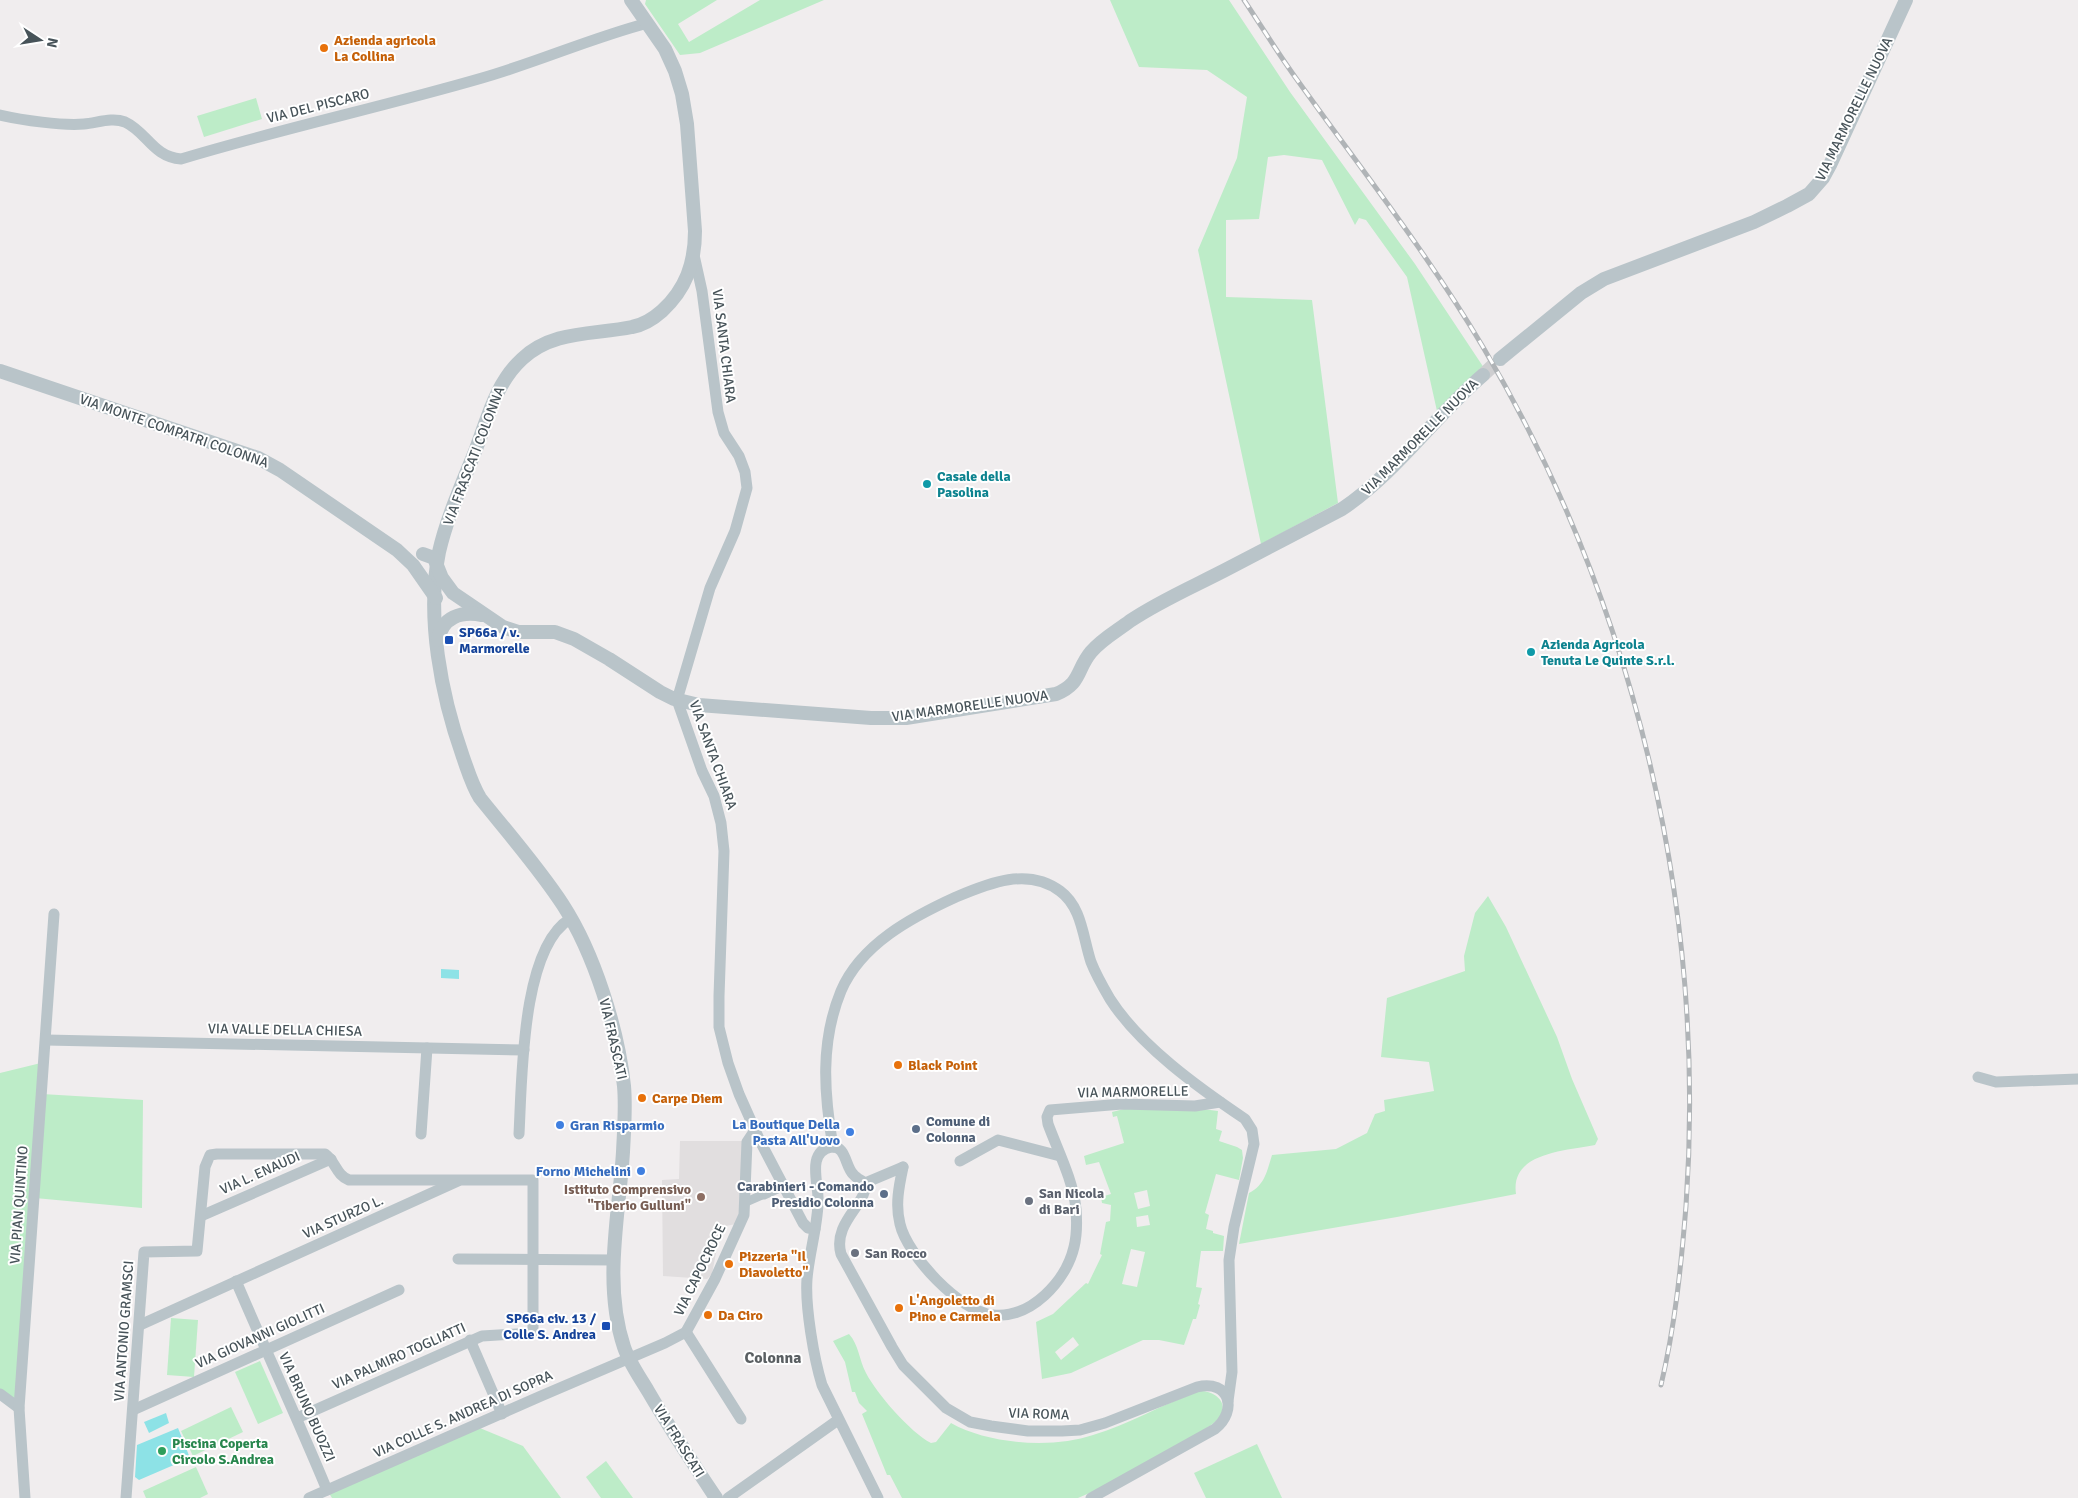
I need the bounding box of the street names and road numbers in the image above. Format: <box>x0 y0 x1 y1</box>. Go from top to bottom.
street label: VIA MARMORELLE NUOVA <box>1812 34 1896 184</box>
street label: VIA DEL PISCARO <box>265 85 371 127</box>
street label: VIA SANTA CHIARA <box>709 288 739 404</box>
street label: VIA MARMORELLE NUOVA <box>1358 375 1482 499</box>
street label: VIA FRASCATI COLONNA <box>440 384 508 528</box>
street label: VIA MONTE COMPATRI COLONNA <box>77 391 271 472</box>
street label: VIA MARMORELLE NUOVA <box>891 687 1050 725</box>
street label: VIA SANTA CHIARA <box>685 698 741 812</box>
street label: VIA FRASCATI <box>595 997 631 1081</box>
street label: VIA VALLE DELLA CHIESA <box>208 1020 363 1040</box>
street label: VIA MARMORELLE <box>1077 1083 1189 1101</box>
street label: VIA PIAN QUINTINO <box>6 1145 32 1265</box>
street label: VIA L. ENAUDI <box>217 1148 303 1198</box>
street label: VIA STURZO L. <box>300 1192 386 1242</box>
street label: VIA CAPOCROCE <box>670 1221 730 1319</box>
street label: VIA ANTONIO GRAMSCI <box>111 1260 137 1402</box>
street label: VIA GIOVANNI GIOLITTI <box>193 1300 327 1372</box>
street label: VIA PALMIRO TOGLIATTI <box>330 1319 468 1393</box>
street label: VIA BRUNO BUOZZI <box>275 1350 339 1464</box>
street label: VIA COLLE S. ANDREA DI SOPRA <box>371 1367 556 1461</box>
street label: VIA FRASCATI <box>650 1401 708 1481</box>
street label: VIA ROMA <box>1008 1404 1070 1424</box>

